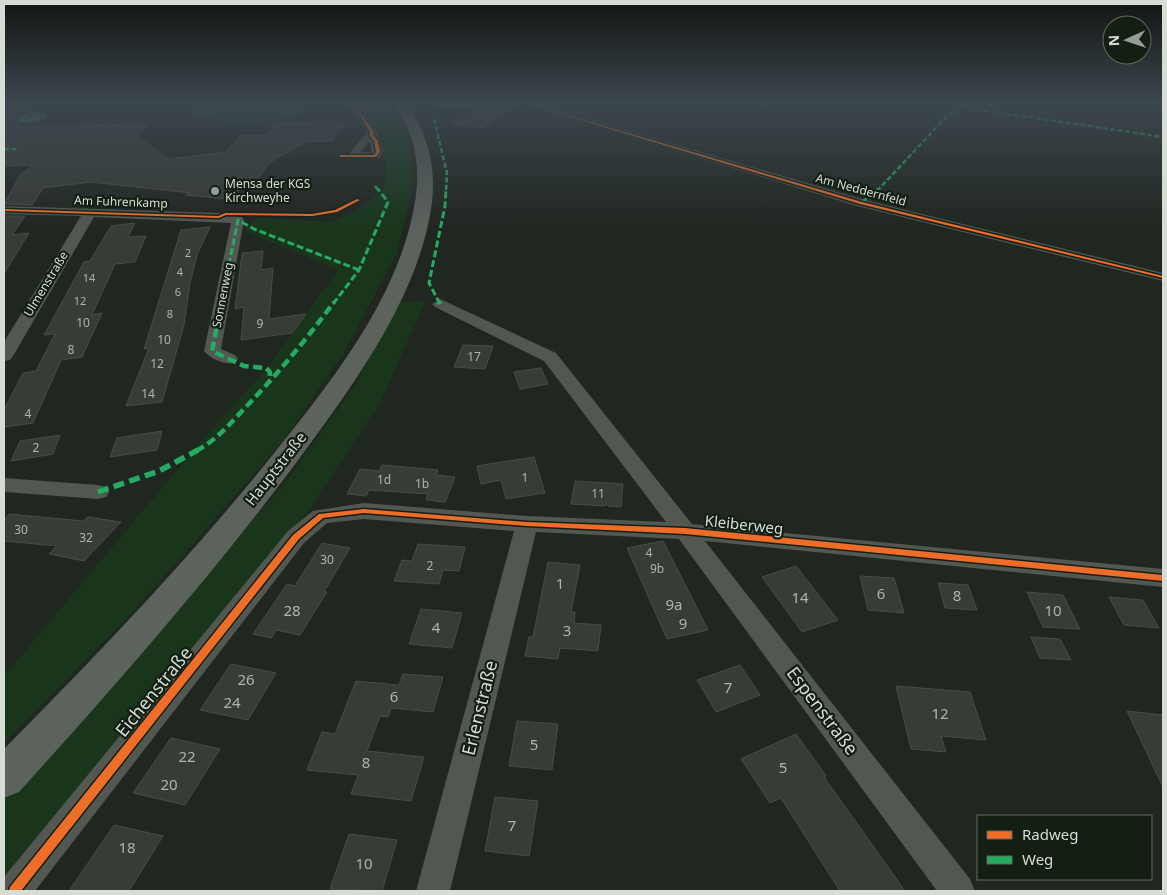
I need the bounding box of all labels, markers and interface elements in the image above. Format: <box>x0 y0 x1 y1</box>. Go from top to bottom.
north arrow <box>1102 15 1152 65</box>
text: N <box>1104 35 1123 47</box>
street label: Am Neddernfeld <box>814 169 908 210</box>
place label: Mensa der KGS Kirchweyhe <box>225 175 311 206</box>
marker: Mensa der KGS Kirchweyhe <box>209 185 221 197</box>
street label: Am Fuhrenkamp <box>74 191 168 212</box>
house number: 2 <box>185 245 191 260</box>
street label: Ulmenstraße <box>19 248 72 319</box>
street label: Sonnenweg <box>208 261 237 329</box>
house number: 4 <box>177 264 184 279</box>
house number: 14 <box>83 270 96 285</box>
house number: 6 <box>175 284 181 299</box>
house number: 12 <box>74 293 86 308</box>
house number: 8 <box>167 306 173 321</box>
house number: 10 <box>76 314 90 331</box>
house number: 9 <box>257 315 264 332</box>
house number: 10 <box>157 331 171 348</box>
house number: 8 <box>68 341 75 358</box>
house number: 17 <box>467 348 481 365</box>
house number: 12 <box>150 355 164 372</box>
house number: 14 <box>141 385 155 402</box>
house number: 4 <box>25 405 32 422</box>
street label: Hauptstraße <box>240 427 310 509</box>
house number: 2 <box>33 439 40 456</box>
house number: 1 <box>522 469 528 486</box>
house number: 1d <box>377 471 391 488</box>
house number: 1b <box>415 475 429 492</box>
house number: 11 <box>591 485 605 502</box>
street label: Kleiberweg <box>704 510 784 538</box>
house number: 30 <box>14 521 28 538</box>
house number: 32 <box>79 529 93 546</box>
house number: 4 <box>646 544 653 561</box>
house number: 30 <box>320 551 334 568</box>
house number: 2 <box>427 557 434 574</box>
house number: 9b <box>650 560 664 577</box>
house number: 1 <box>556 573 564 593</box>
house number: 6 <box>877 583 885 603</box>
house number: 8 <box>953 585 961 605</box>
house number: 14 <box>791 587 809 607</box>
house number: 9a <box>666 594 683 614</box>
house number: 28 <box>283 600 301 620</box>
house number: 10 <box>1044 600 1062 620</box>
house number: 9 <box>679 613 687 633</box>
house number: 4 <box>432 617 441 637</box>
house number: 3 <box>563 620 571 640</box>
street label: Eichenstraße <box>109 641 197 741</box>
street label: Erlenstraße <box>456 658 502 758</box>
street label: Espenstraße <box>782 661 864 759</box>
house number: 26 <box>237 669 255 689</box>
house number: 7 <box>724 677 732 697</box>
house number: 6 <box>390 686 398 706</box>
house number: 24 <box>223 692 241 712</box>
house number: 12 <box>931 703 949 723</box>
house number: 5 <box>530 734 538 754</box>
house number: 22 <box>178 746 196 766</box>
house number: 8 <box>362 752 370 772</box>
house number: 5 <box>779 757 787 777</box>
house number: 20 <box>160 774 178 794</box>
house number: 7 <box>508 815 516 835</box>
legend <box>977 815 1152 880</box>
text: Radweg <box>1022 824 1078 844</box>
house number: 18 <box>118 837 136 857</box>
text: Weg <box>1022 849 1053 869</box>
house number: 10 <box>355 853 373 873</box>

